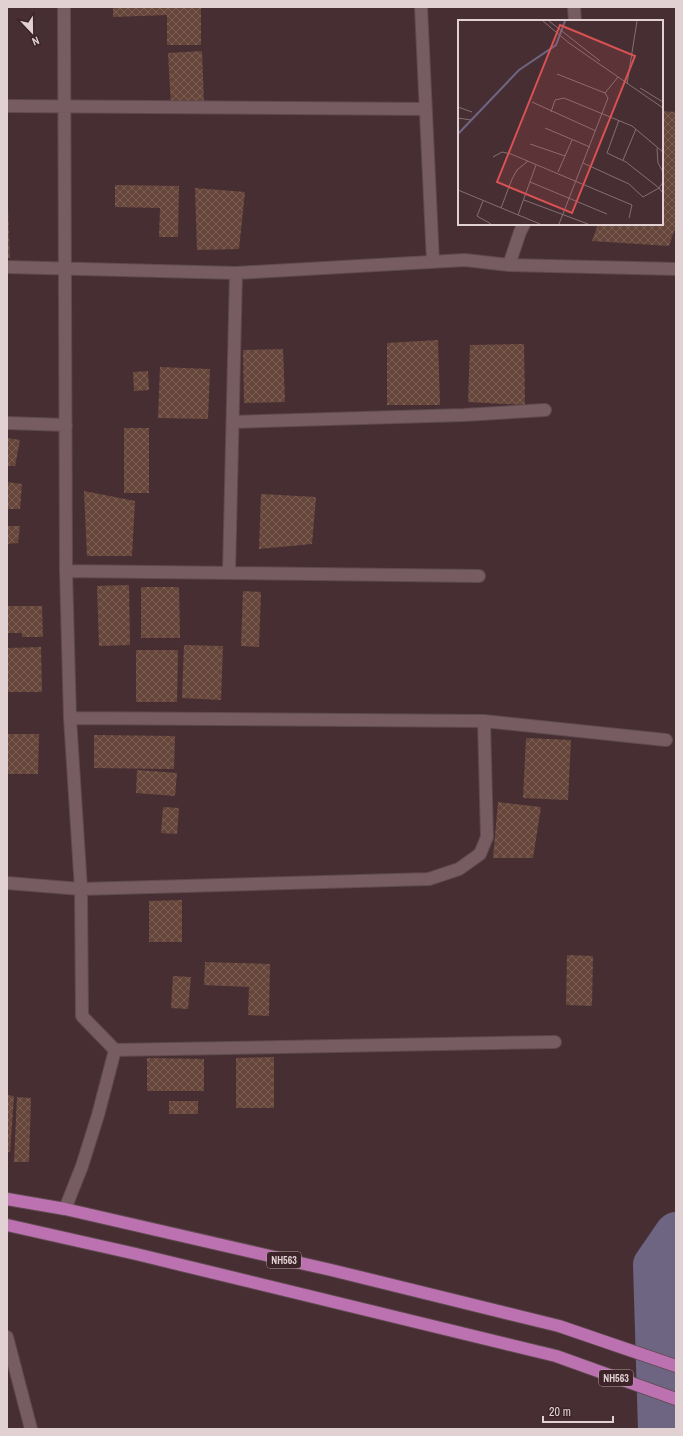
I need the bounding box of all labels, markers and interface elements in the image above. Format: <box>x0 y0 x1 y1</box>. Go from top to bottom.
north arrow <box>12 12 52 52</box>
inset map <box>458 20 663 225</box>
text: N <box>30 34 41 49</box>
road number: NH563 <box>267 1252 301 1268</box>
road number: NH563 <box>599 1370 633 1386</box>
scale bar <box>543 1398 613 1424</box>
text: 20 m <box>549 1404 571 1420</box>

